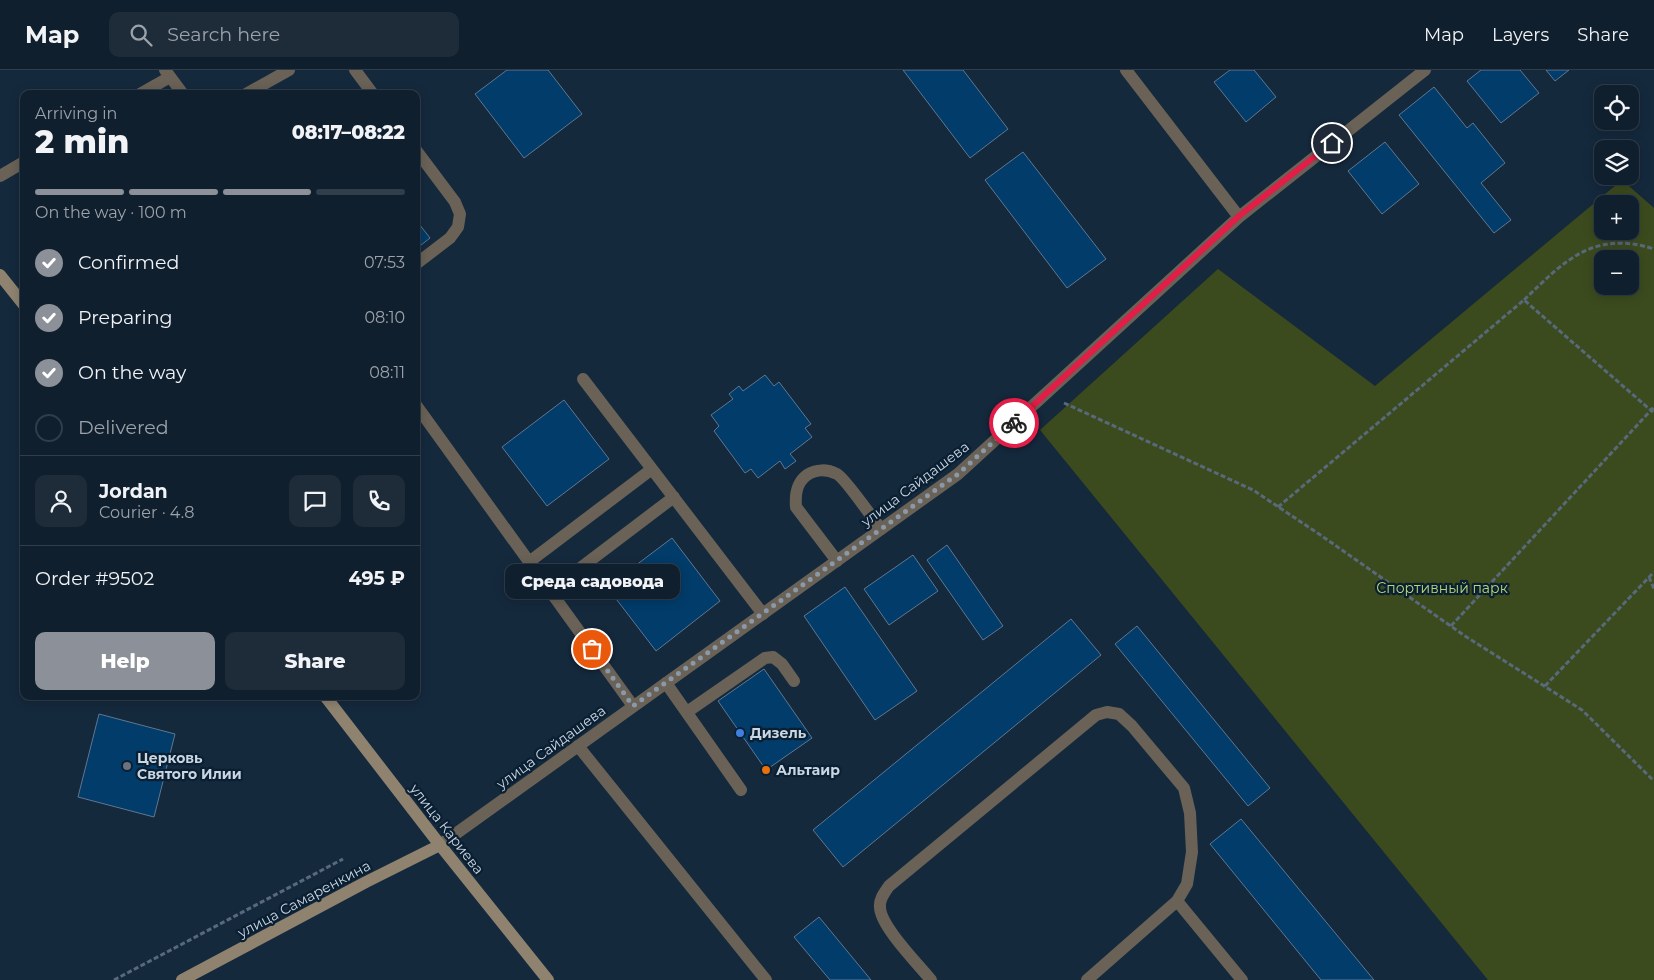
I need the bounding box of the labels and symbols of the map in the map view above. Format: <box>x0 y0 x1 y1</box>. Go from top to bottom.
pin <box>1311 122 1353 164</box>
courier <box>989 398 1039 448</box>
street label: улица Сайдашева <box>857 437 973 531</box>
callout: Среда садовода <box>504 564 680 599</box>
park label: Спортивный парк <box>1376 579 1508 597</box>
pin <box>571 628 613 670</box>
street label: улица Сайдашева <box>492 701 609 793</box>
place label: Дизель <box>750 724 807 742</box>
marker: Дизель <box>734 727 746 739</box>
place label: Церковь Святого Илии <box>137 749 242 783</box>
marker: Церковь Святого Илии <box>121 760 133 772</box>
place label: Альтаир <box>776 761 840 779</box>
marker: Альтаир <box>760 764 772 776</box>
street label: улица Кариева <box>406 779 488 878</box>
street label: улица Самаренкина <box>234 856 373 942</box>

